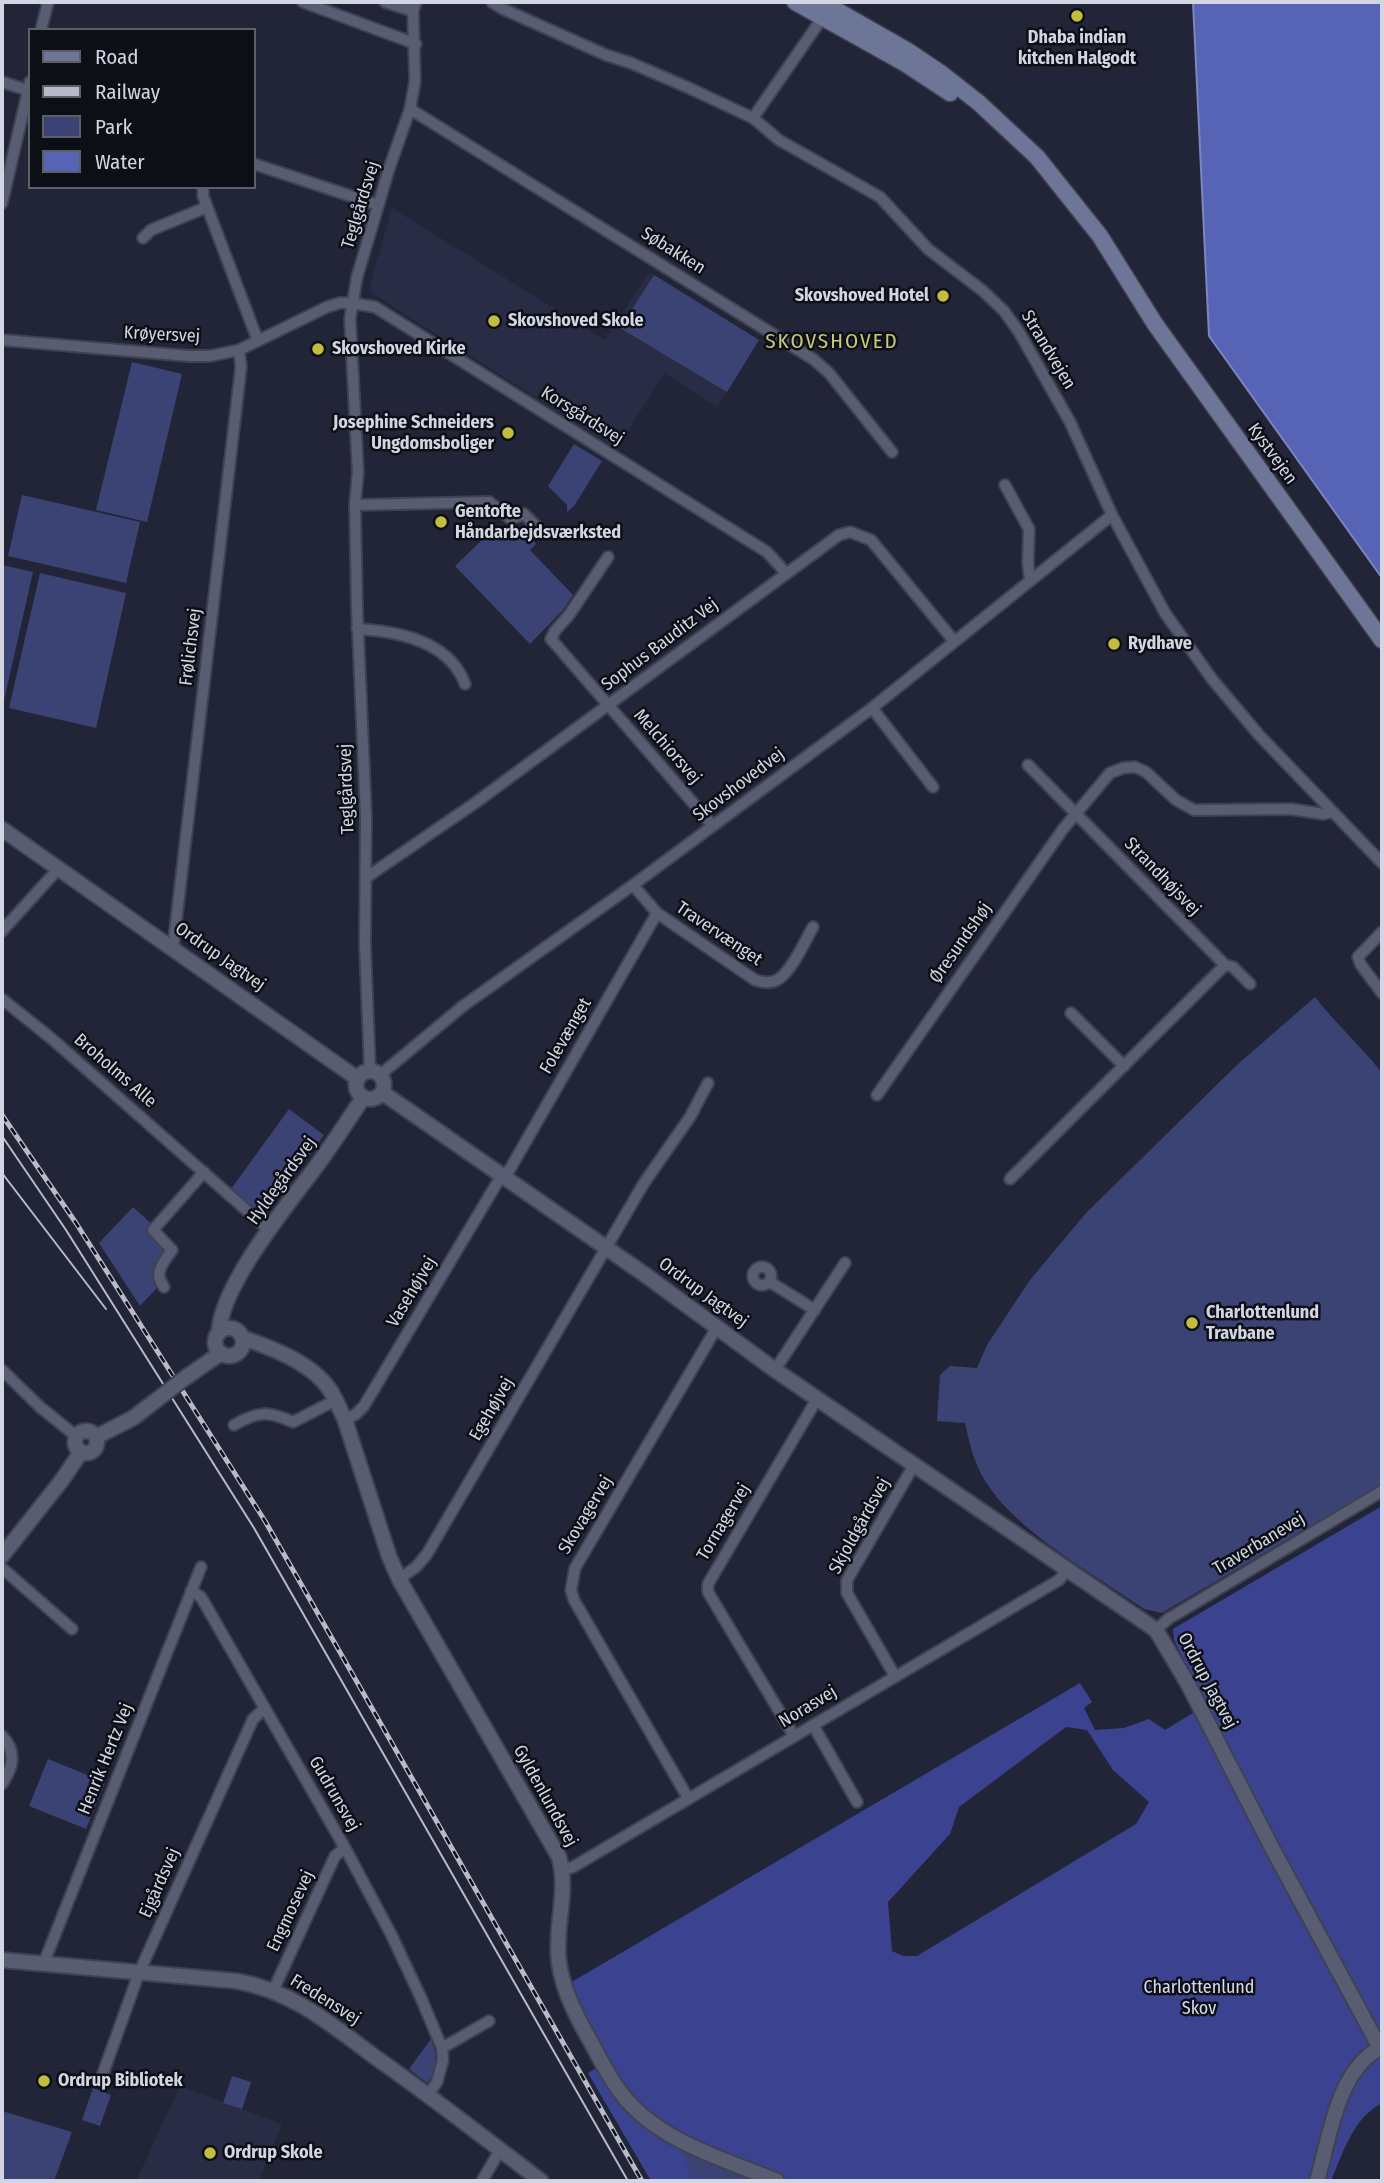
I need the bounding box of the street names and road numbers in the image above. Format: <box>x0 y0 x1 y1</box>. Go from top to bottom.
street label: Teglgårdsvej <box>337 159 385 251</box>
street label: Søbakken <box>637 223 709 279</box>
street label: Strandvejen <box>1016 307 1080 393</box>
street label: Krøyersvej <box>123 322 201 348</box>
street label: Korsgårdsvej <box>537 382 627 450</box>
street label: Kystvejen <box>1243 419 1301 489</box>
street label: Sophus Bauditz Vej <box>597 594 723 696</box>
street label: Frølichsvej <box>176 607 206 687</box>
street label: Melchiorsvej <box>629 705 705 789</box>
street label: Teglgårdsvej <box>335 743 359 835</box>
street label: Skovshovedvej <box>689 744 789 826</box>
street label: Strandhøjsvej <box>1119 833 1205 921</box>
street label: Travervænget <box>672 897 766 971</box>
street label: Øresundshøj <box>925 899 997 987</box>
street label: Ordrup Jagtvej <box>171 918 269 996</box>
street label: Folevænget <box>536 994 596 1078</box>
street label: Broholms Alle <box>69 1029 161 1113</box>
street label: Hyldegårdsvej <box>243 1133 321 1229</box>
street label: Vasehøjvej <box>383 1253 441 1331</box>
street label: Ordrup Jagtvej <box>654 1253 752 1333</box>
street label: Egehøjvej <box>465 1373 519 1445</box>
street label: Skovagervej <box>554 1472 618 1558</box>
street label: Skjoldgårdsvej <box>825 1474 895 1578</box>
street label: Tornagervej <box>693 1480 755 1564</box>
street label: Traverbanevej <box>1209 1508 1309 1580</box>
street label: Ordrup Jagtvej <box>1173 1629 1241 1733</box>
street label: Norasvej <box>775 1681 841 1733</box>
street label: Henrik Hertz Vej <box>74 1700 138 1818</box>
street label: Gyldenlundsvej <box>508 1741 582 1851</box>
street label: Gudrunsvej <box>304 1753 364 1835</box>
street label: Ejgårdsvej <box>135 1845 185 1921</box>
street label: Engmosevej <box>263 1867 319 1955</box>
street label: Fredensvej <box>286 1970 364 2030</box>

